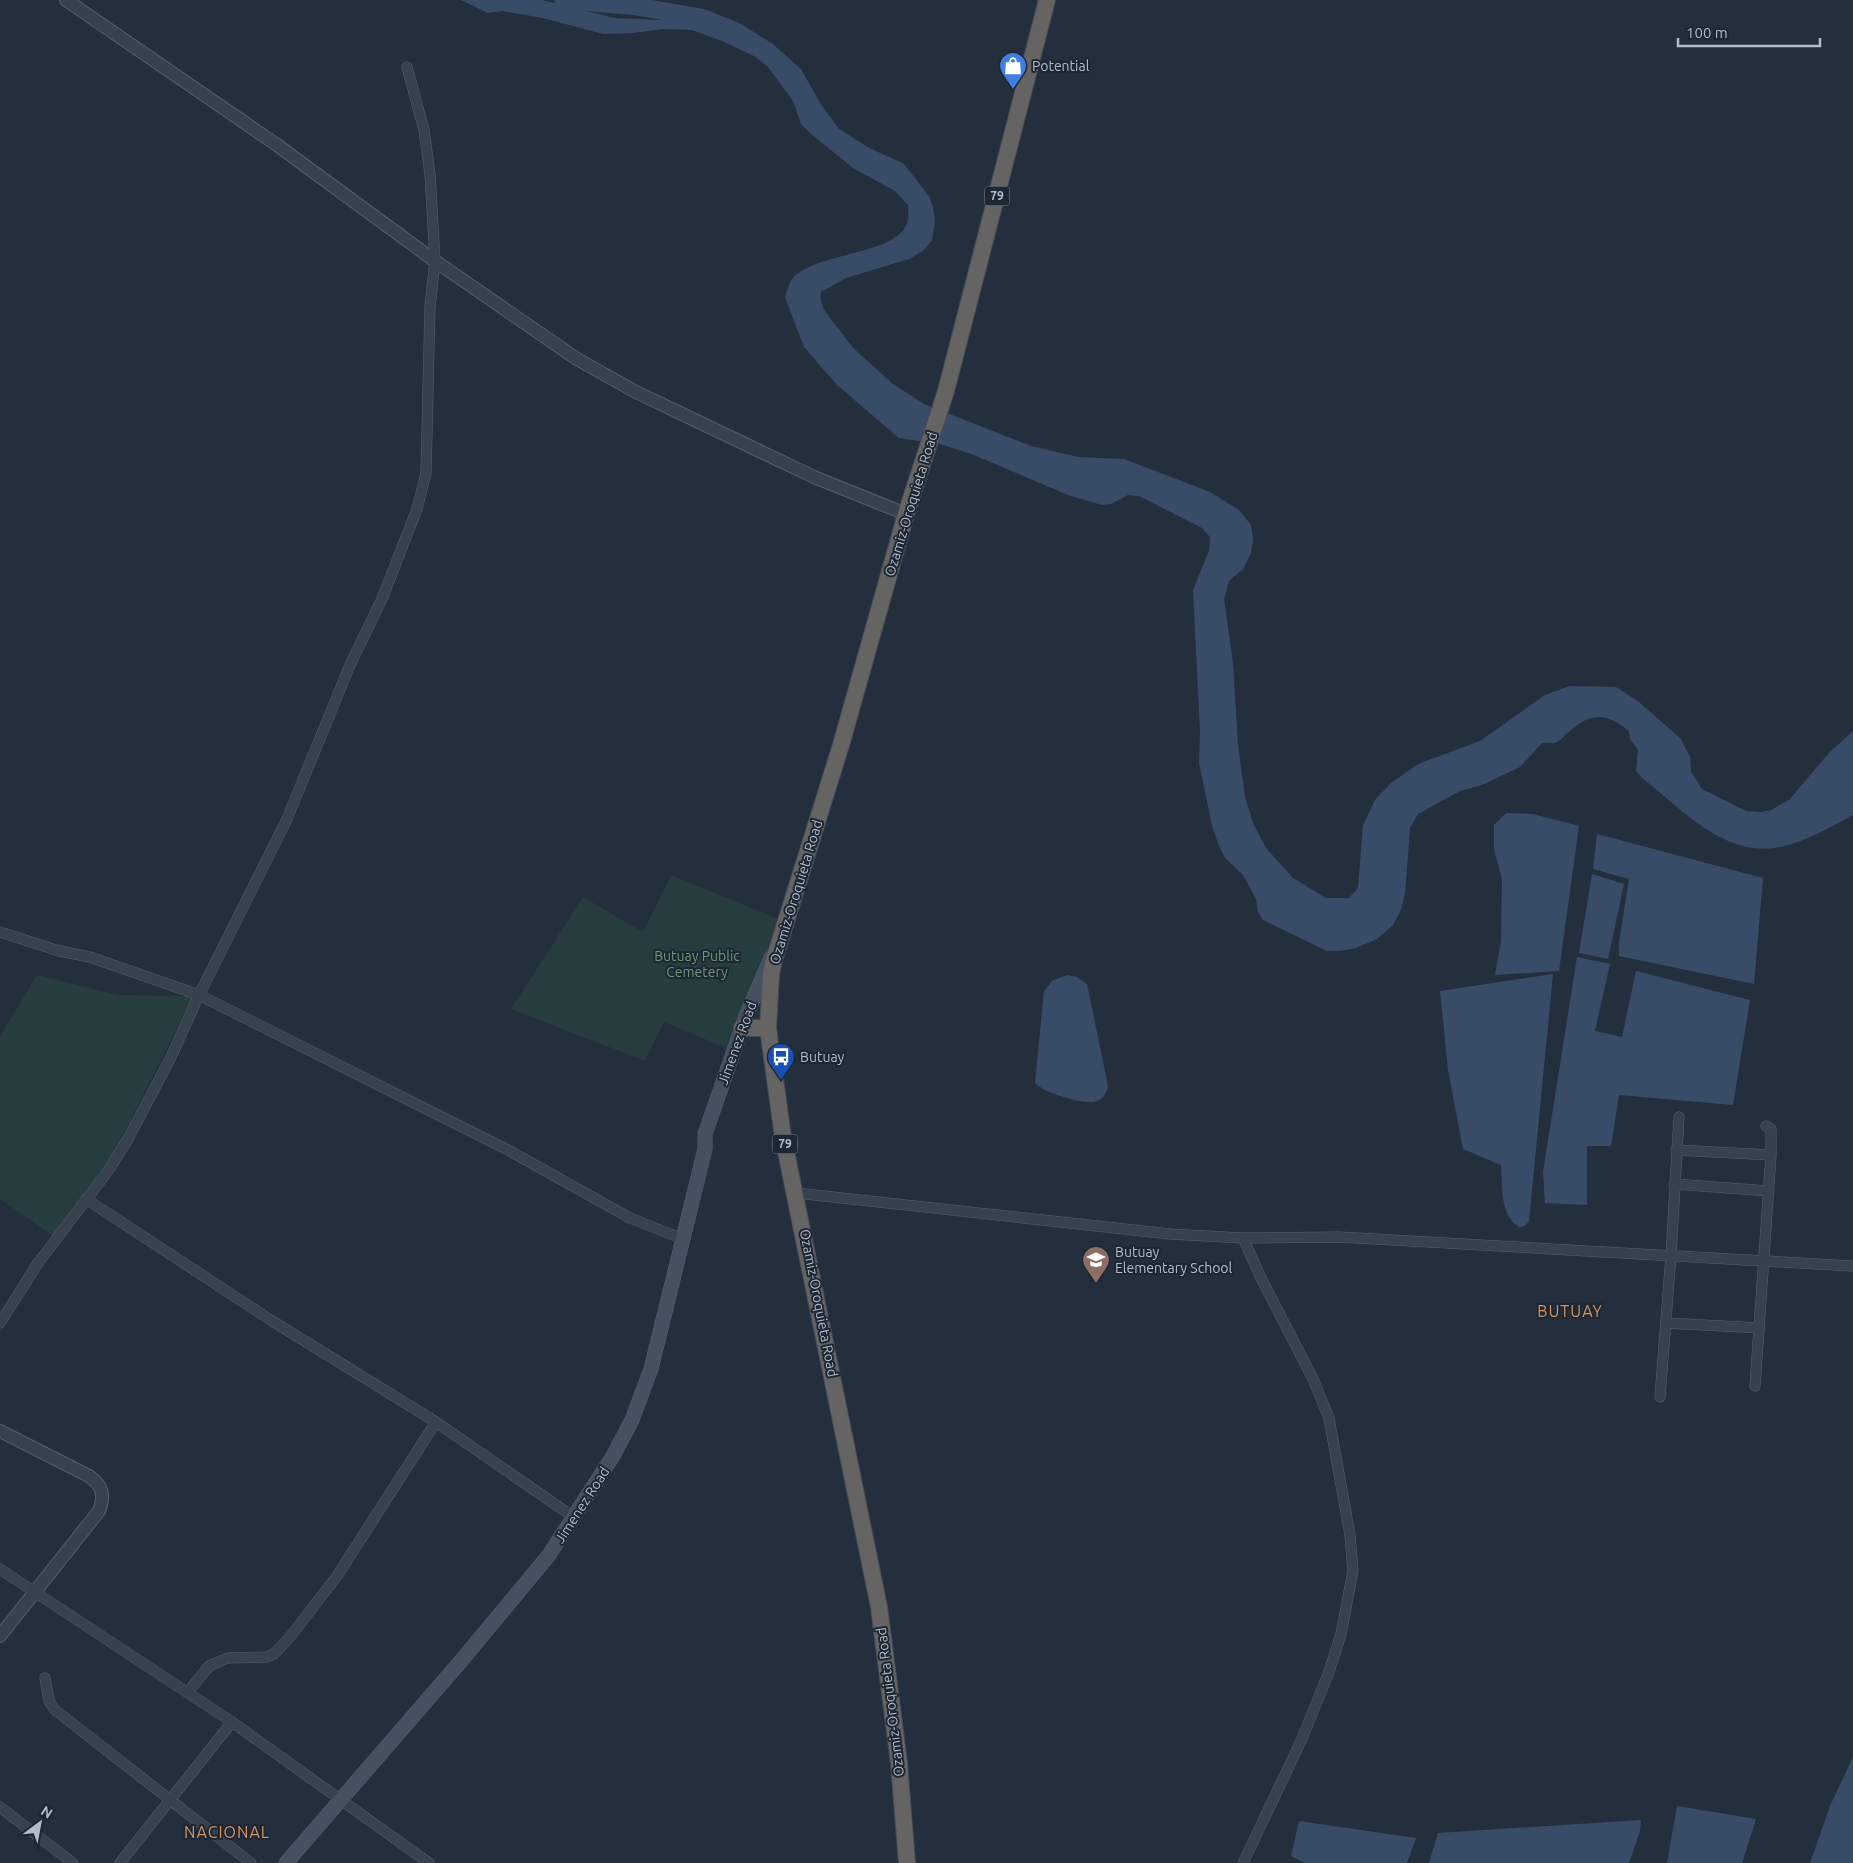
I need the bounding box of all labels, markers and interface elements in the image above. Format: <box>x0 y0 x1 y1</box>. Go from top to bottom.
scale bar <box>1678 15 1820 47</box>
text: 100 m <box>1686 24 1728 41</box>
shop icon: Potential <box>998 51 1028 90</box>
place label: Potential <box>1032 58 1090 74</box>
road number: 79 <box>984 187 1010 206</box>
street label: Ozamiz-Oroquieta Road <box>881 430 941 578</box>
street label: Ozamiz-Oroquieta Road <box>766 818 826 966</box>
park label: Butuay Public Cemetery <box>654 948 740 980</box>
street label: Jimenez Road <box>714 999 760 1087</box>
bus stop icon: Butuay <box>766 1042 796 1081</box>
place label: Butuay <box>800 1049 845 1065</box>
road number: 79 <box>772 1134 798 1154</box>
street label: Ozamiz-Oroquieta Road <box>797 1228 841 1378</box>
place label: Butuay Elementary School <box>1115 1244 1233 1276</box>
school or university icon: Butuay Elementary School <box>1081 1245 1111 1284</box>
district label: BUTUAY <box>1537 1302 1603 1320</box>
street label: Jimenez Road <box>551 1464 613 1546</box>
street label: Ozamiz-Oroquieta Road <box>873 1626 907 1778</box>
north arrow <box>15 1798 65 1848</box>
text: N <box>38 1802 56 1822</box>
district label: NACIONAL <box>184 1823 270 1841</box>

